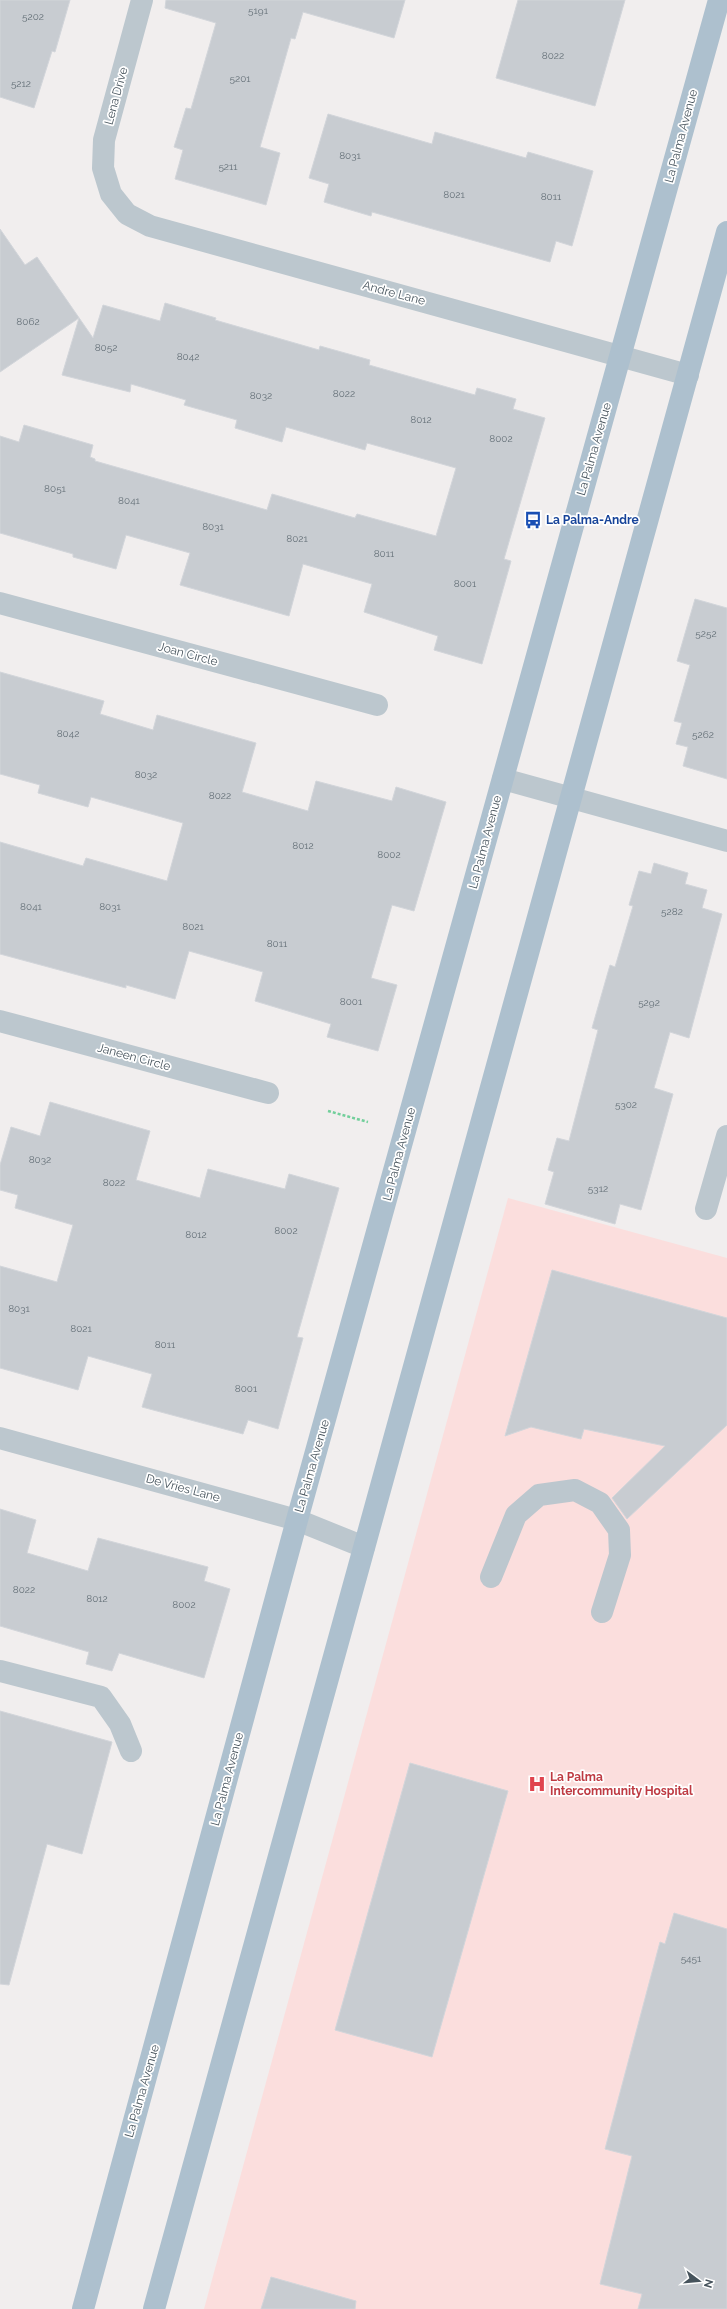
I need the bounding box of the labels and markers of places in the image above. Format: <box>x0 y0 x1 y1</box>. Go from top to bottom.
bus stop icon: La Palma-Andre <box>523 510 543 530</box>
place label: La Palma-Andre <box>546 513 639 527</box>
place label: La Palma Intercommunity Hospital <box>550 1770 693 1798</box>
hospital icon: La Palma Intercommunity Hospital <box>527 1774 547 1794</box>

